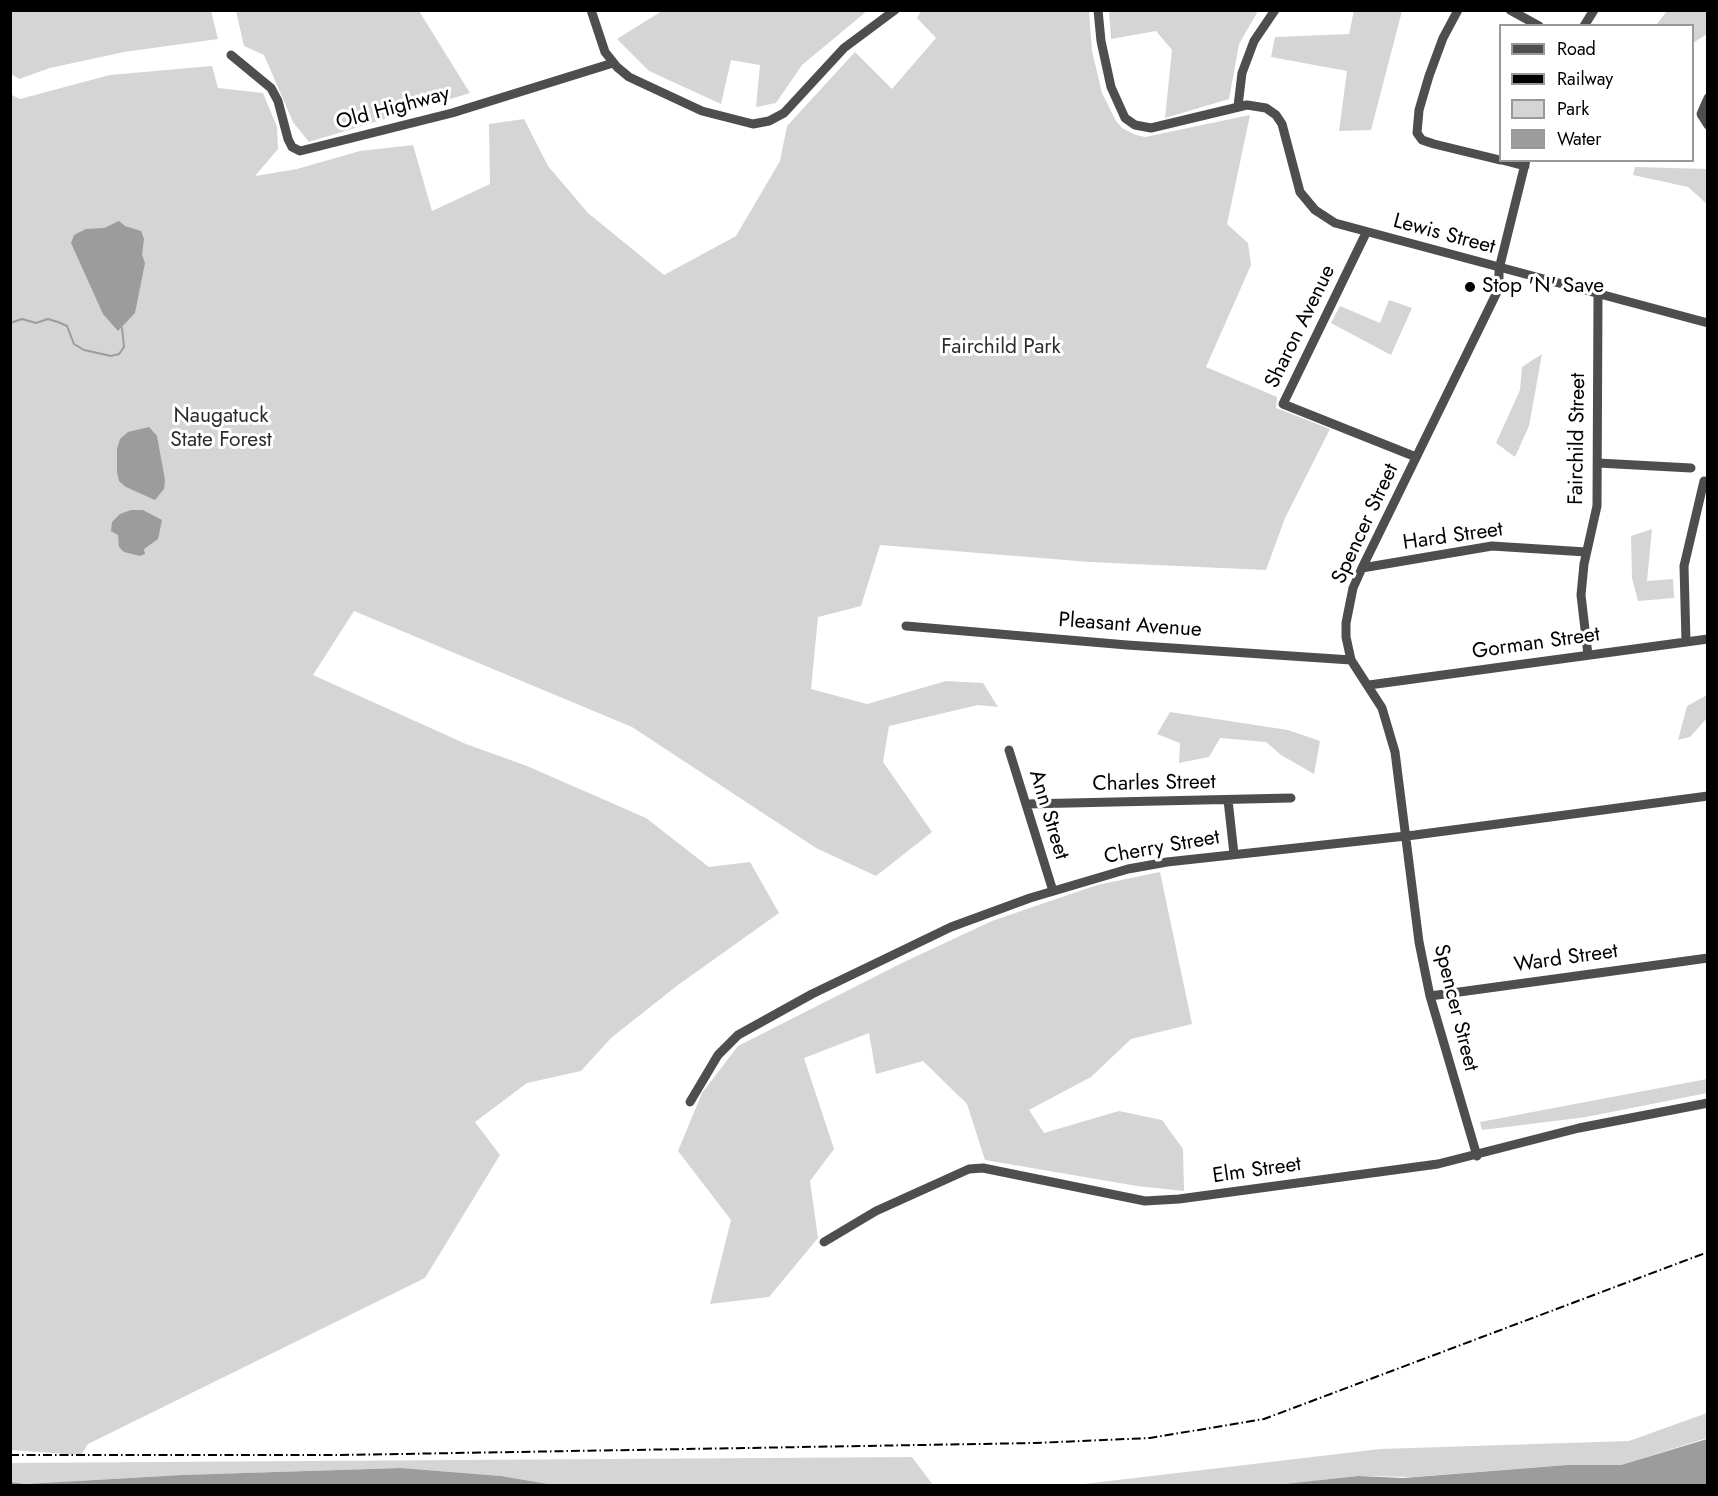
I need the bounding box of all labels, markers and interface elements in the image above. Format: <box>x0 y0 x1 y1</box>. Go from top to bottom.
legend <box>1499 24 1694 162</box>
text: Road <box>1557 36 1596 62</box>
text: Railway <box>1557 66 1613 92</box>
street label: Old Highway <box>333 82 453 136</box>
text: Park <box>1557 96 1589 122</box>
text: Water <box>1557 126 1601 152</box>
street label: Lewis Street <box>1390 209 1498 261</box>
street label: Sharon Avenue <box>1260 261 1342 393</box>
place label: Stop 'N' Save <box>1482 274 1604 300</box>
marker: Stop 'N' Save <box>1463 280 1477 294</box>
park label: Fairchild Park <box>941 335 1061 361</box>
street label: Fairchild Street <box>1564 373 1592 505</box>
park label: Naugatuck State Forest <box>170 404 272 454</box>
street label: Spencer Street <box>1327 460 1405 588</box>
street label: Hard Street <box>1401 518 1505 556</box>
street label: Pleasant Avenue <box>1057 608 1203 644</box>
street label: Gorman Street <box>1470 623 1602 665</box>
street label: Ann Street <box>1022 767 1074 863</box>
street label: Charles Street <box>1092 770 1216 798</box>
street label: Cherry Street <box>1102 825 1222 871</box>
street label: Ward Street <box>1513 939 1619 979</box>
street label: Spencer Street <box>1427 942 1483 1074</box>
street label: Elm Street <box>1211 1152 1303 1190</box>

